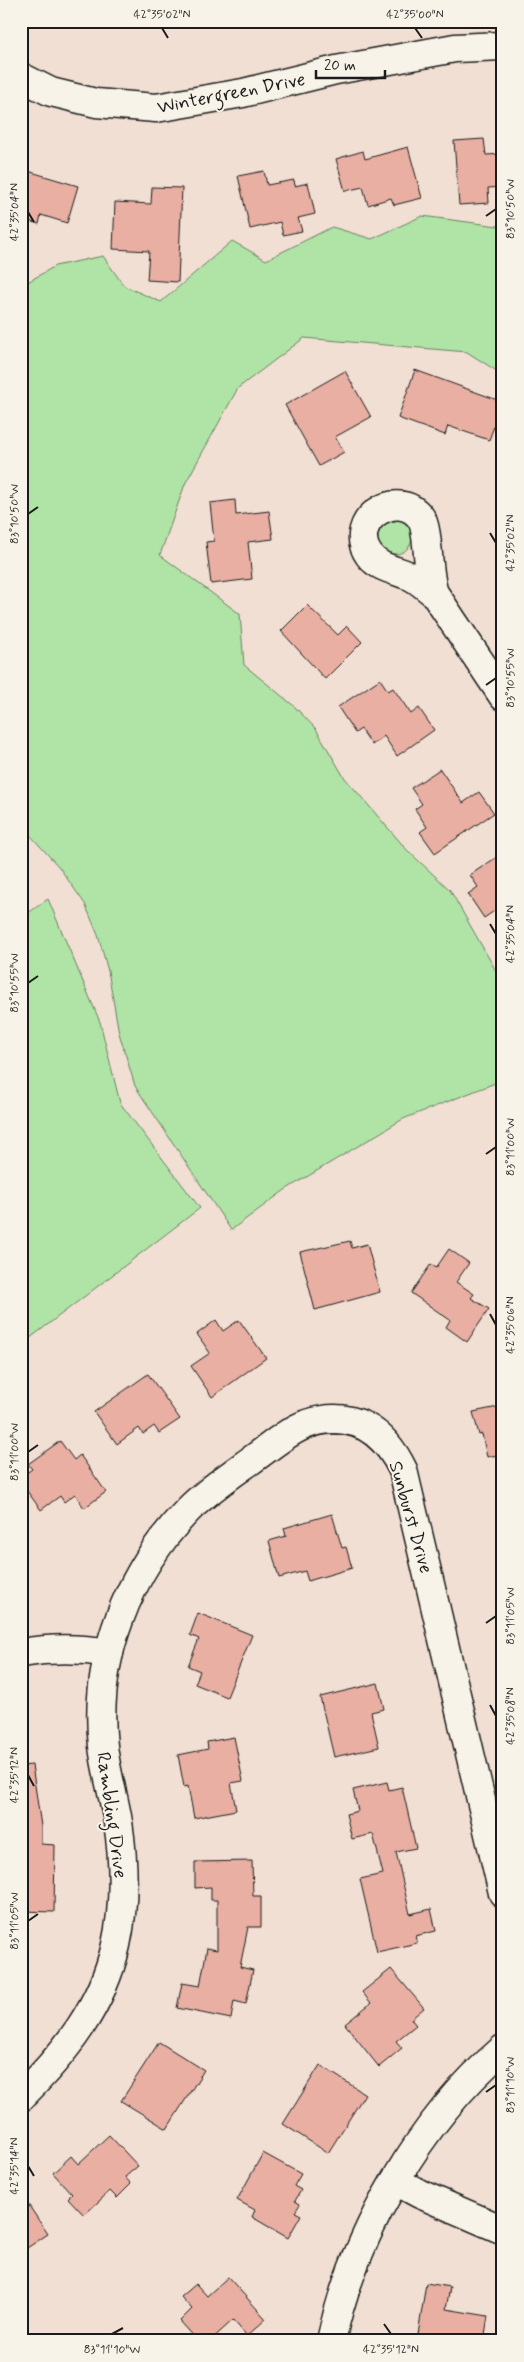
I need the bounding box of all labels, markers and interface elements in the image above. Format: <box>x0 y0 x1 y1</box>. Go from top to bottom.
text: 42°35'02"N <box>133 7 191 23</box>
text: 42°35'00"N <box>386 7 444 23</box>
scale bar <box>316 48 385 80</box>
text: 20 m <box>324 56 356 76</box>
street label: Wintergreen Drive <box>155 67 308 123</box>
text: 83°10'50"W <box>503 179 519 239</box>
text: 42°35'04"N <box>7 183 23 241</box>
text: 83°10'50"W <box>7 484 23 544</box>
text: 42°35'02"N <box>503 514 519 572</box>
text: 83°10'55"W <box>503 648 519 708</box>
text: 42°35'04"N <box>503 905 519 963</box>
text: 83°10'55"W <box>7 953 23 1013</box>
text: 83°11'00"W <box>503 1118 519 1176</box>
text: 42°35'06"N <box>503 1296 519 1354</box>
text: 83°11'00"W <box>7 1423 23 1481</box>
street label: Sunburst Drive <box>383 1458 439 1576</box>
text: 83°11'05"W <box>503 1587 519 1645</box>
text: 42°35'08"N <box>503 1687 519 1745</box>
text: 42°35'12"N <box>7 1747 23 1803</box>
street label: Rambling Drive <box>87 1750 133 1880</box>
text: 83°11'05"W <box>7 1892 23 1950</box>
text: 83°11'10"W <box>503 2057 519 2113</box>
text: 42°35'14"N <box>7 2138 23 2194</box>
text: 83°11'10"W <box>84 2342 140 2358</box>
text: 42°35'12"N <box>363 2342 419 2358</box>

